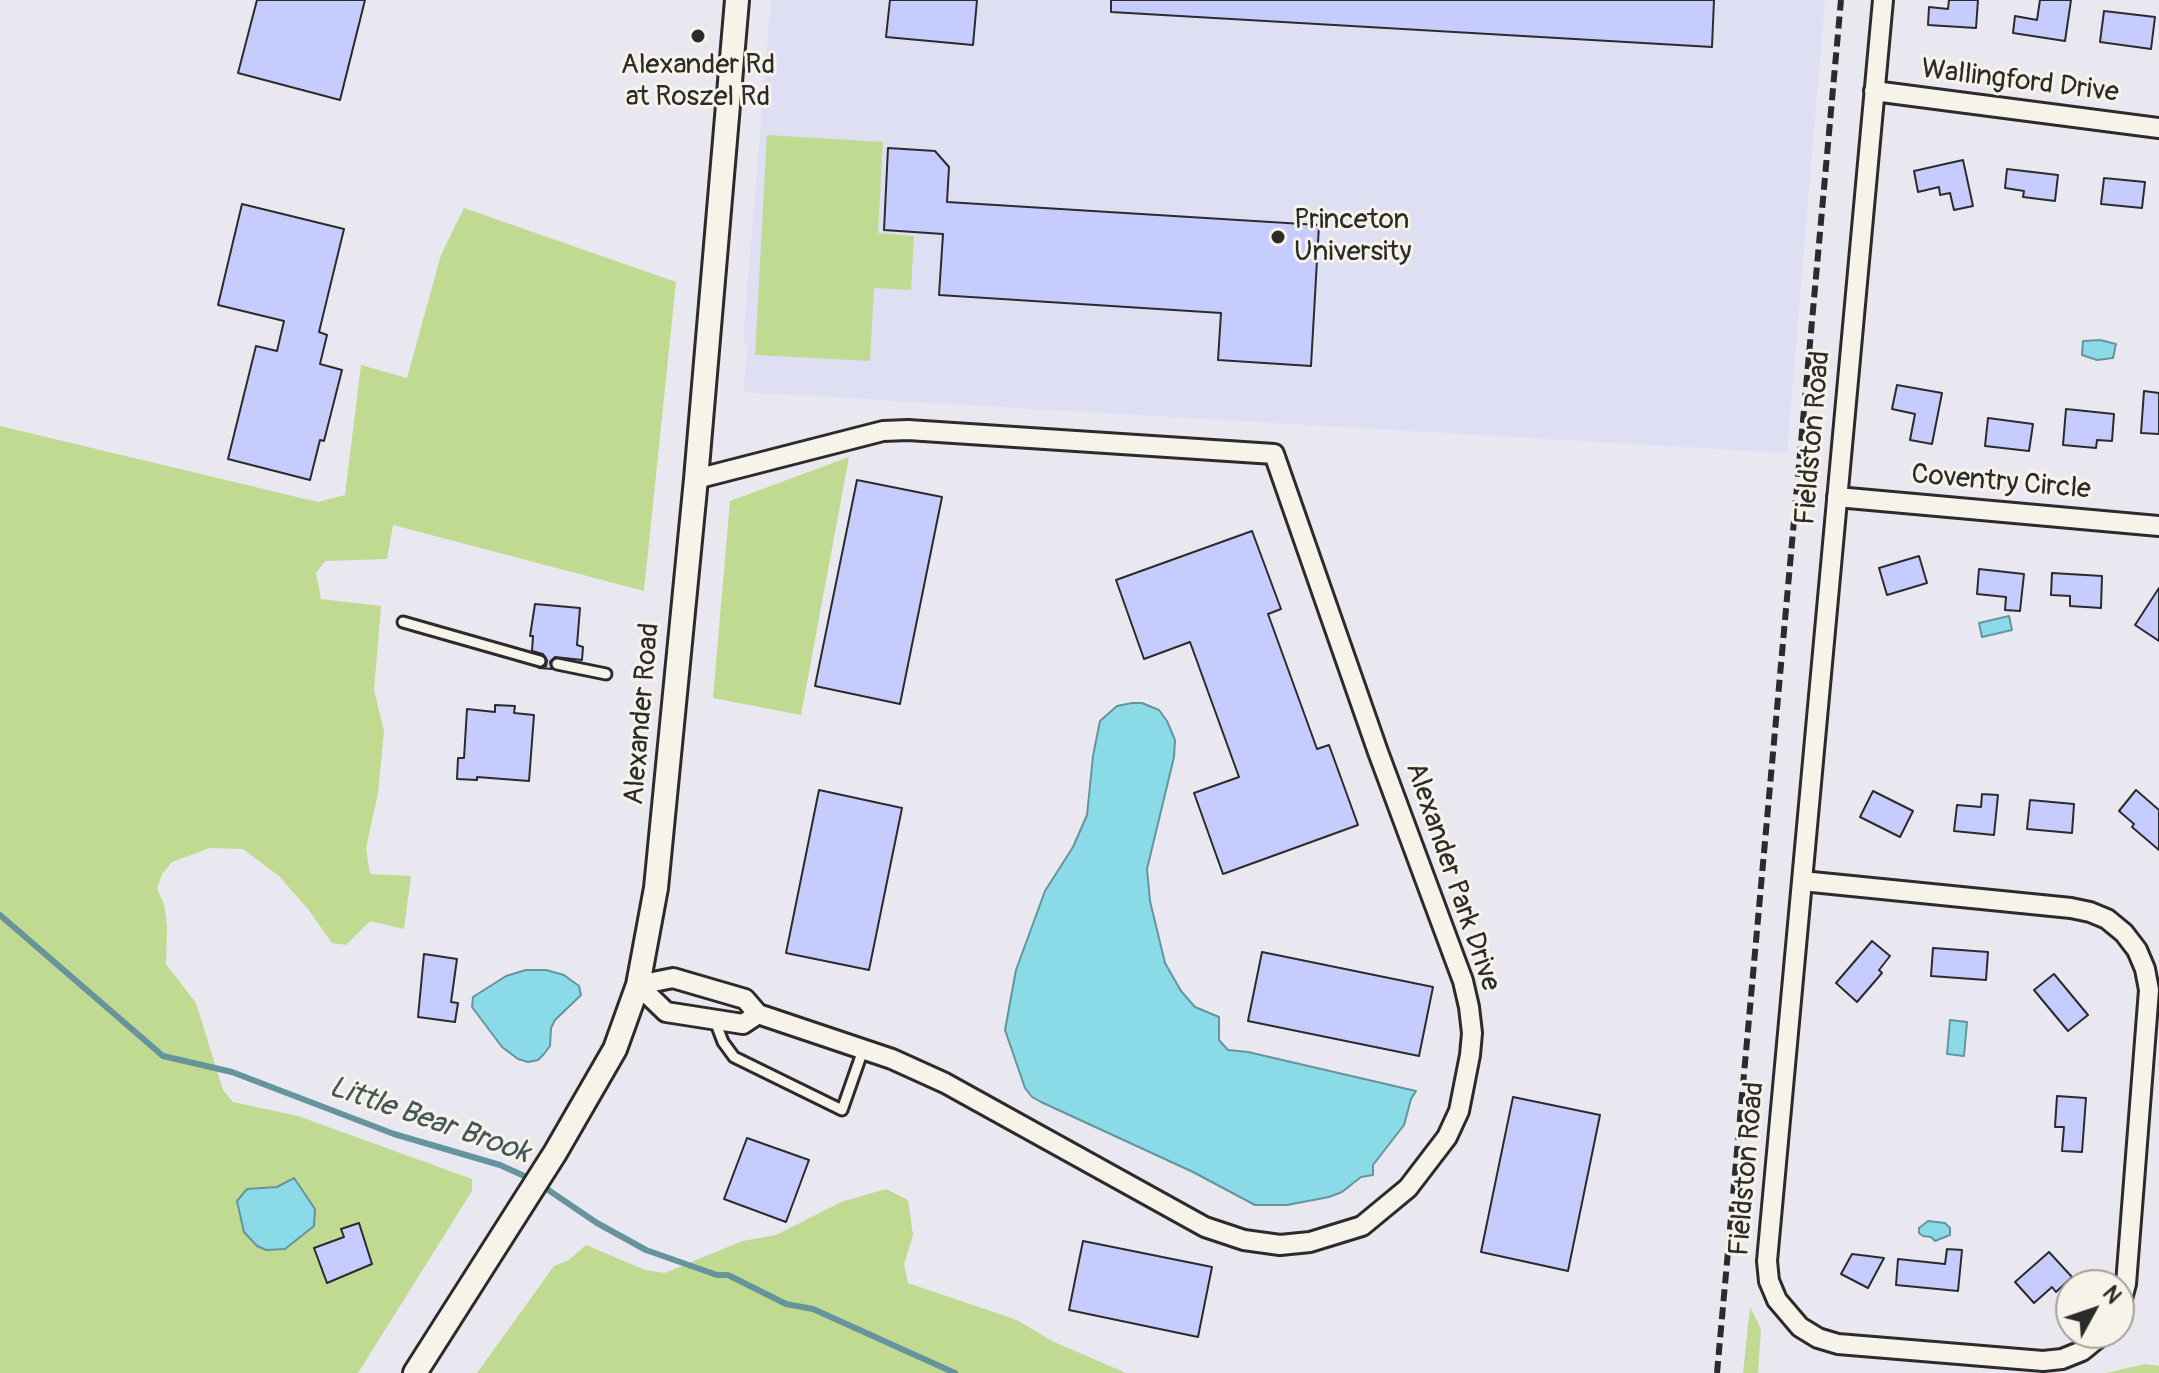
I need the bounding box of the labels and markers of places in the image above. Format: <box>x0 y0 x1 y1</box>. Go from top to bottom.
marker: Alexander Rd at Roszel Rd <box>689 27 707 45</box>
place label: Alexander Rd at Roszel Rd <box>621 49 775 115</box>
place label: Princeton University <box>1294 204 1411 270</box>
marker: Princeton University <box>1269 228 1287 246</box>

